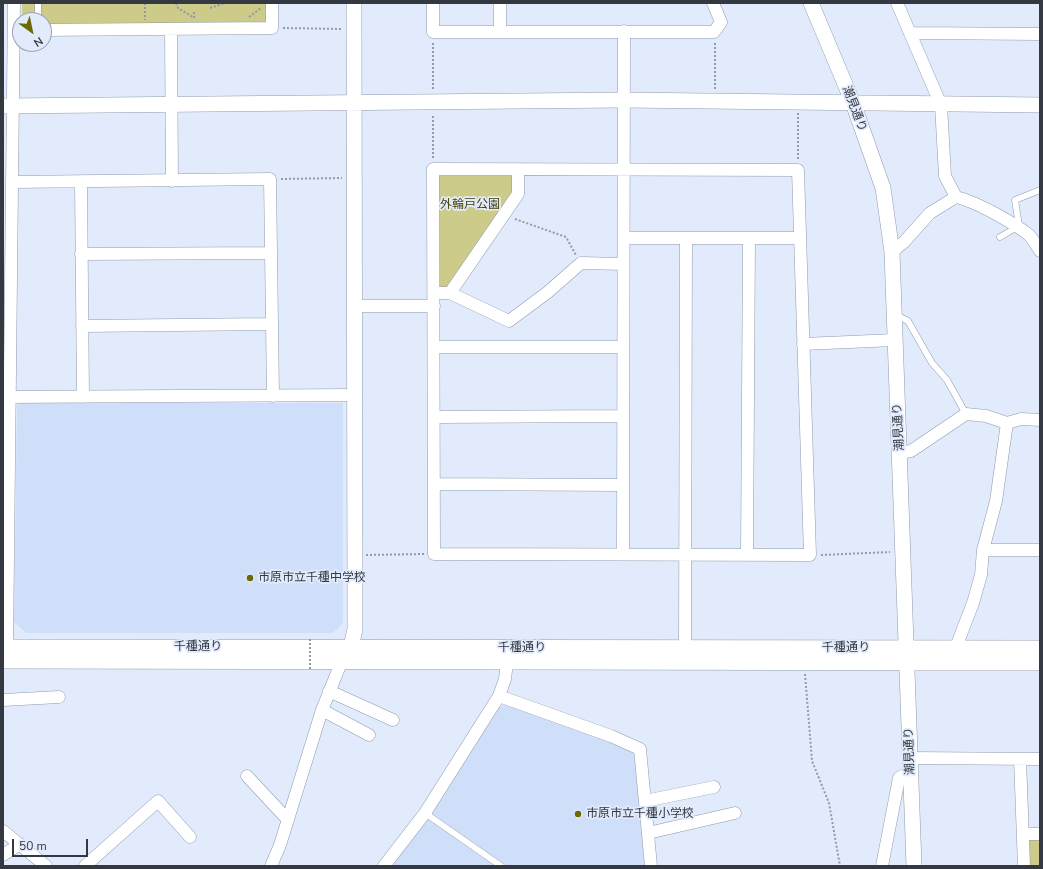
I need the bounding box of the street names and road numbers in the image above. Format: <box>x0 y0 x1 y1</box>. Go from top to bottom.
street label: 潮見通り <box>839 84 869 134</box>
street label: 潮見通り <box>891 403 907 451</box>
street label: 千種通り <box>174 640 222 654</box>
street label: 千種通り <box>498 641 546 655</box>
street label: 千種通り <box>822 641 870 655</box>
street label: 潮見通り <box>902 727 918 775</box>

